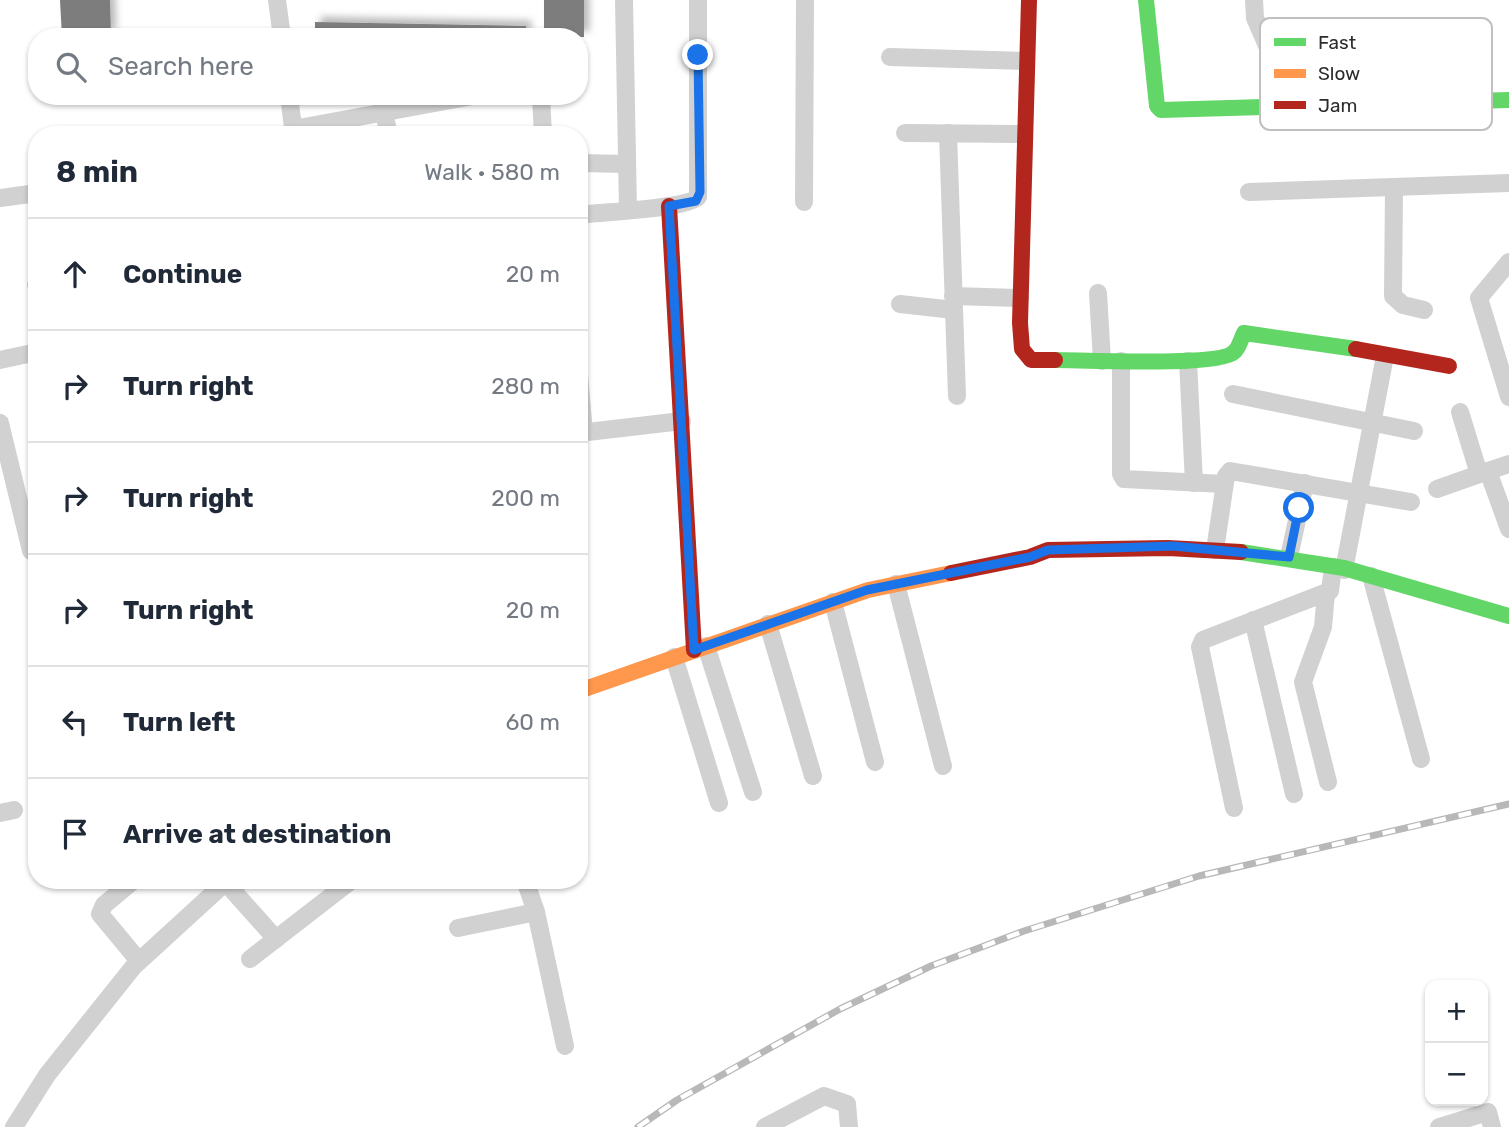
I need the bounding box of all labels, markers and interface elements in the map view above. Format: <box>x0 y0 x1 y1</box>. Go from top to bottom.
legend <box>1260 18 1492 130</box>
search box <box>28 28 588 105</box>
text: Fast <box>1318 31 1357 54</box>
route end <box>682 39 713 70</box>
icon: search <box>52 48 90 86</box>
text: Search here <box>108 51 254 82</box>
text: Slow <box>1318 62 1360 85</box>
text: Jam <box>1318 94 1357 117</box>
text: 8 min <box>56 154 138 190</box>
text: Walk · 580 m <box>424 158 560 186</box>
icon: ahead <box>56 255 94 293</box>
text: Continue <box>123 259 242 290</box>
text: 20 m <box>506 260 560 288</box>
icon: right <box>56 367 94 405</box>
text: Turn right <box>123 371 253 402</box>
text: 280 m <box>491 372 560 400</box>
icon: right <box>56 479 94 517</box>
text: Turn right <box>123 483 253 514</box>
text: 200 m <box>491 484 560 512</box>
route start <box>1283 492 1314 523</box>
icon: right <box>56 591 94 629</box>
text: Turn right <box>123 595 253 626</box>
text: 20 m <box>506 596 560 624</box>
icon: left <box>56 703 94 741</box>
text: Turn left <box>123 707 235 738</box>
text: 60 m <box>505 708 560 736</box>
icon: arrive <box>56 815 94 853</box>
text: Arrive at destination <box>123 819 391 850</box>
map controls <box>1425 980 1488 1106</box>
button: + <box>1425 980 1488 1043</box>
button: − <box>1425 1043 1488 1106</box>

